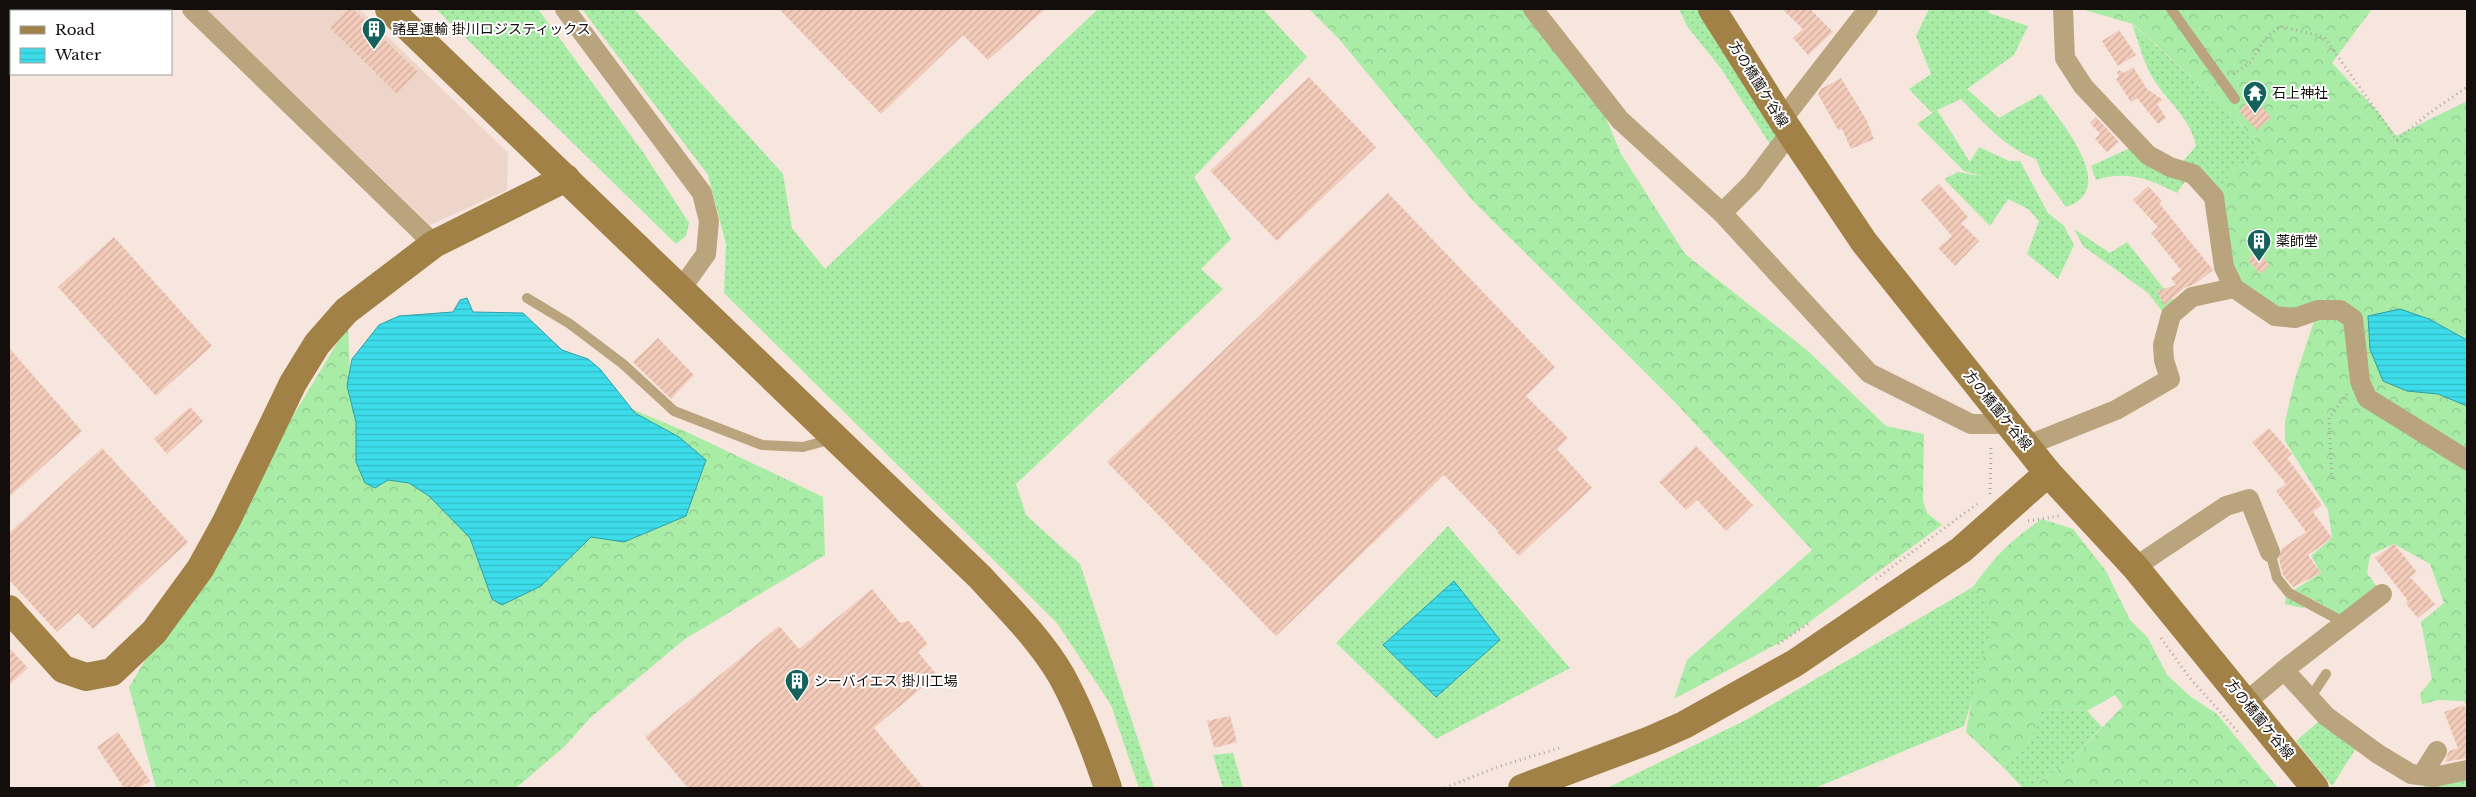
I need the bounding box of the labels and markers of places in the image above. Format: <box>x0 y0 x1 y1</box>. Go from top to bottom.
building icon: 諸星運輸 掛川ロジスティックス <box>361 16 387 50</box>
place label: 諸星運輸 掛川ロジスティックス <box>392 20 591 38</box>
temple icon: 石上神社 <box>2242 80 2268 114</box>
place label: 石上神社 <box>2272 84 2328 102</box>
building icon: 薬師堂 <box>2246 228 2272 262</box>
place label: 薬師堂 <box>2276 232 2318 250</box>
building icon: シーバイエス 掛川工場 <box>784 668 810 702</box>
place label: シーバイエス 掛川工場 <box>814 672 958 690</box>

